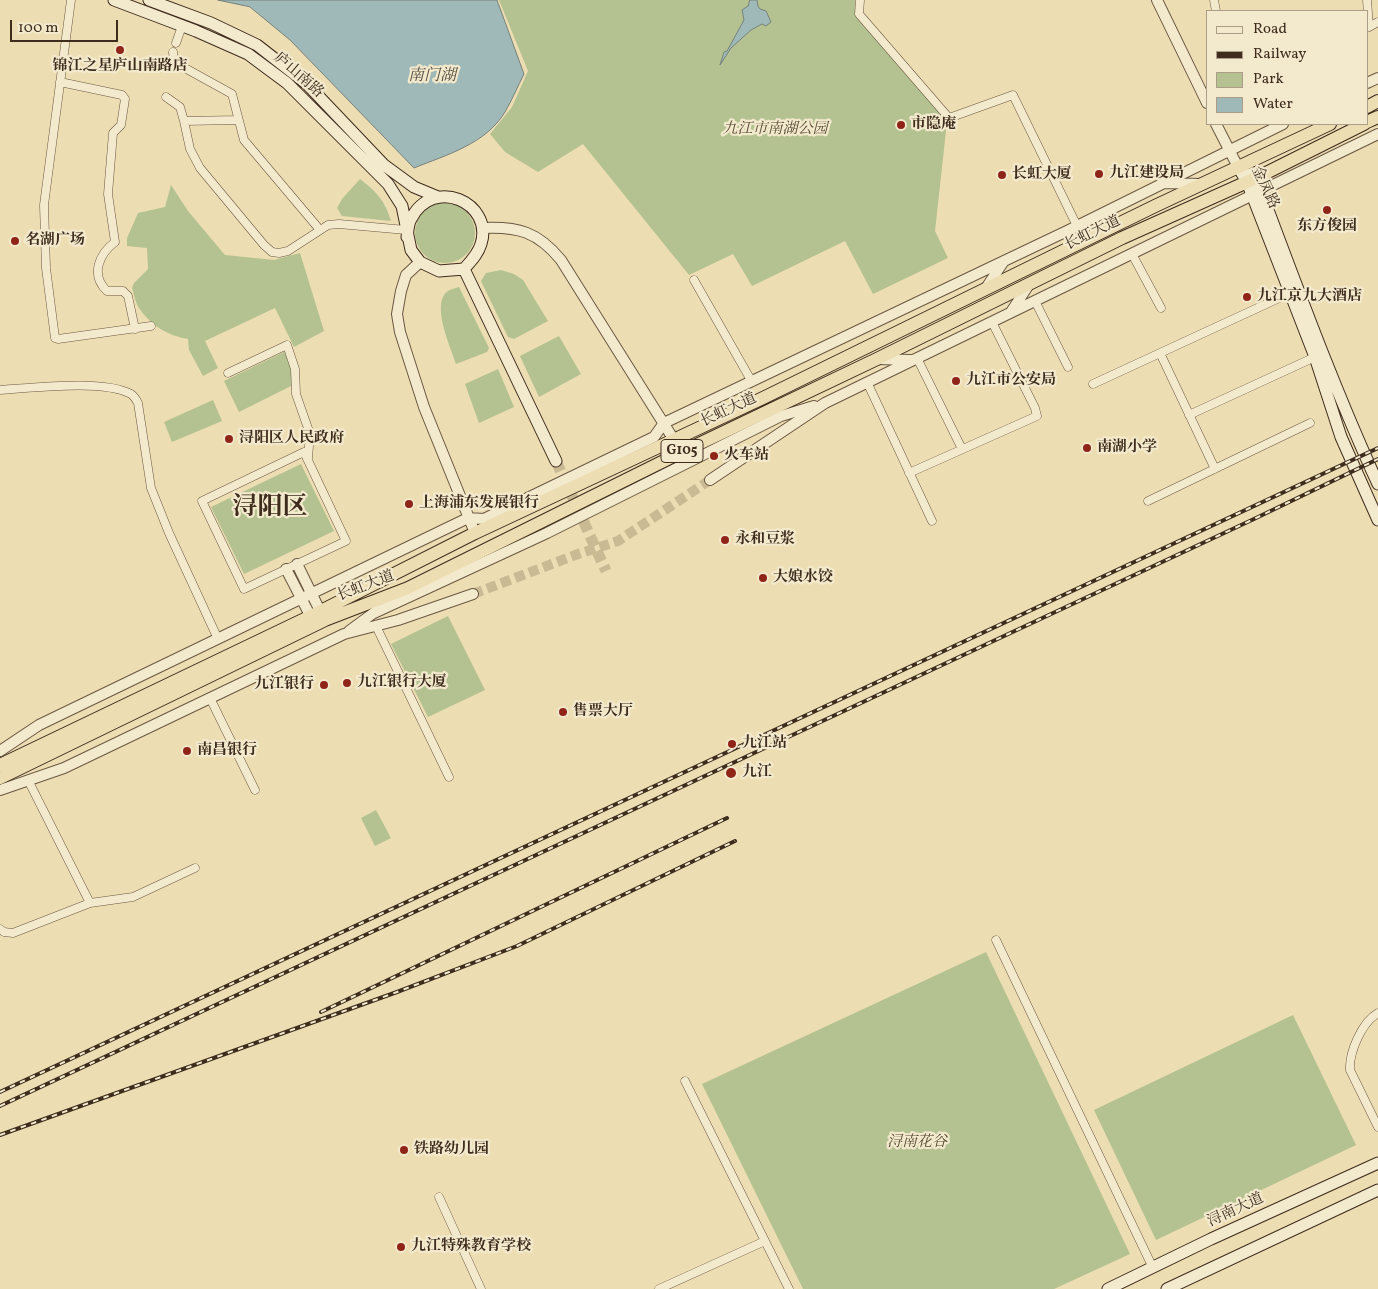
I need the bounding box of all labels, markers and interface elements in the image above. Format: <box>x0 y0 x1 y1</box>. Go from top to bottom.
scale bar <box>12 10 120 42</box>
legend <box>1206 10 1368 125</box>
text: 100 m <box>18 18 58 39</box>
text: Road <box>1253 19 1287 40</box>
marker: 锦江之星庐山南路店 <box>114 44 126 56</box>
text: Railway <box>1253 44 1306 65</box>
street label: 庐山南路 <box>269 50 327 102</box>
place label: 锦江之星庐山南路店 <box>53 58 187 76</box>
water label: 南门湖 <box>408 67 456 87</box>
text: Park <box>1253 69 1284 90</box>
text: Water <box>1253 94 1293 115</box>
place label: 市隐庵 <box>911 116 956 134</box>
marker: 市隐庵 <box>895 119 907 131</box>
park label: 九江市南湖公园 <box>723 121 827 139</box>
street label: 金凤路 <box>1246 164 1282 212</box>
place label: 九江建设局 <box>1109 165 1184 183</box>
place label: 长虹大厦 <box>1012 166 1072 184</box>
marker: 九江建设局 <box>1093 168 1105 180</box>
marker: 长虹大厦 <box>996 169 1008 181</box>
marker: 东方俊园 <box>1321 204 1333 216</box>
street label: 长虹大道 <box>1062 213 1124 255</box>
place label: 东方俊园 <box>1297 218 1357 236</box>
place label: 名湖广场 <box>25 232 85 250</box>
marker: 名湖广场 <box>9 235 21 247</box>
place label: 九江京九大酒店 <box>1257 288 1362 306</box>
marker: 九江京九大酒店 <box>1241 291 1253 303</box>
place label: 九江市公安局 <box>966 372 1056 390</box>
marker: 九江市公安局 <box>950 375 962 387</box>
street label: 长虹大道 <box>698 390 760 432</box>
place label: 浔阳区人民政府 <box>239 430 344 448</box>
marker: 浔阳区人民政府 <box>223 433 235 445</box>
place label: 南湖小学 <box>1097 439 1157 457</box>
road number: G105 <box>661 440 703 462</box>
marker: 南湖小学 <box>1081 442 1093 454</box>
place label: 火车站 <box>724 447 769 465</box>
marker: 火车站 <box>708 450 720 462</box>
district label: 浔阳区 <box>233 494 307 524</box>
place label: 上海浦东发展银行 <box>419 495 539 513</box>
marker: 上海浦东发展银行 <box>403 498 415 510</box>
place label: 永和豆浆 <box>735 531 795 549</box>
marker: 永和豆浆 <box>719 534 731 546</box>
street label: 长虹大道 <box>335 568 397 606</box>
place label: 大娘水饺 <box>773 569 833 587</box>
marker: 大娘水饺 <box>757 572 769 584</box>
place label: 九江银行大厦 <box>357 674 447 692</box>
place label: 九江银行 <box>254 676 314 694</box>
marker: 九江银行大厦 <box>341 677 353 689</box>
marker: 九江银行 <box>318 679 330 691</box>
place label: 售票大厅 <box>573 703 633 721</box>
marker: 售票大厅 <box>557 706 569 718</box>
place label: 九江站 <box>742 735 787 753</box>
marker: 九江站 <box>726 738 738 750</box>
place label: 南昌银行 <box>197 742 257 760</box>
marker: 南昌银行 <box>181 745 193 757</box>
place label: 九江 <box>742 764 772 782</box>
marker: 九江 <box>724 766 738 780</box>
park label: 浔南花谷 <box>887 1134 947 1152</box>
place label: 铁路幼儿园 <box>414 1141 489 1159</box>
marker: 铁路幼儿园 <box>398 1144 410 1156</box>
street label: 浔南大道 <box>1205 1190 1267 1232</box>
place label: 九江特殊教育学校 <box>411 1238 531 1256</box>
marker: 九江特殊教育学校 <box>395 1241 407 1253</box>

